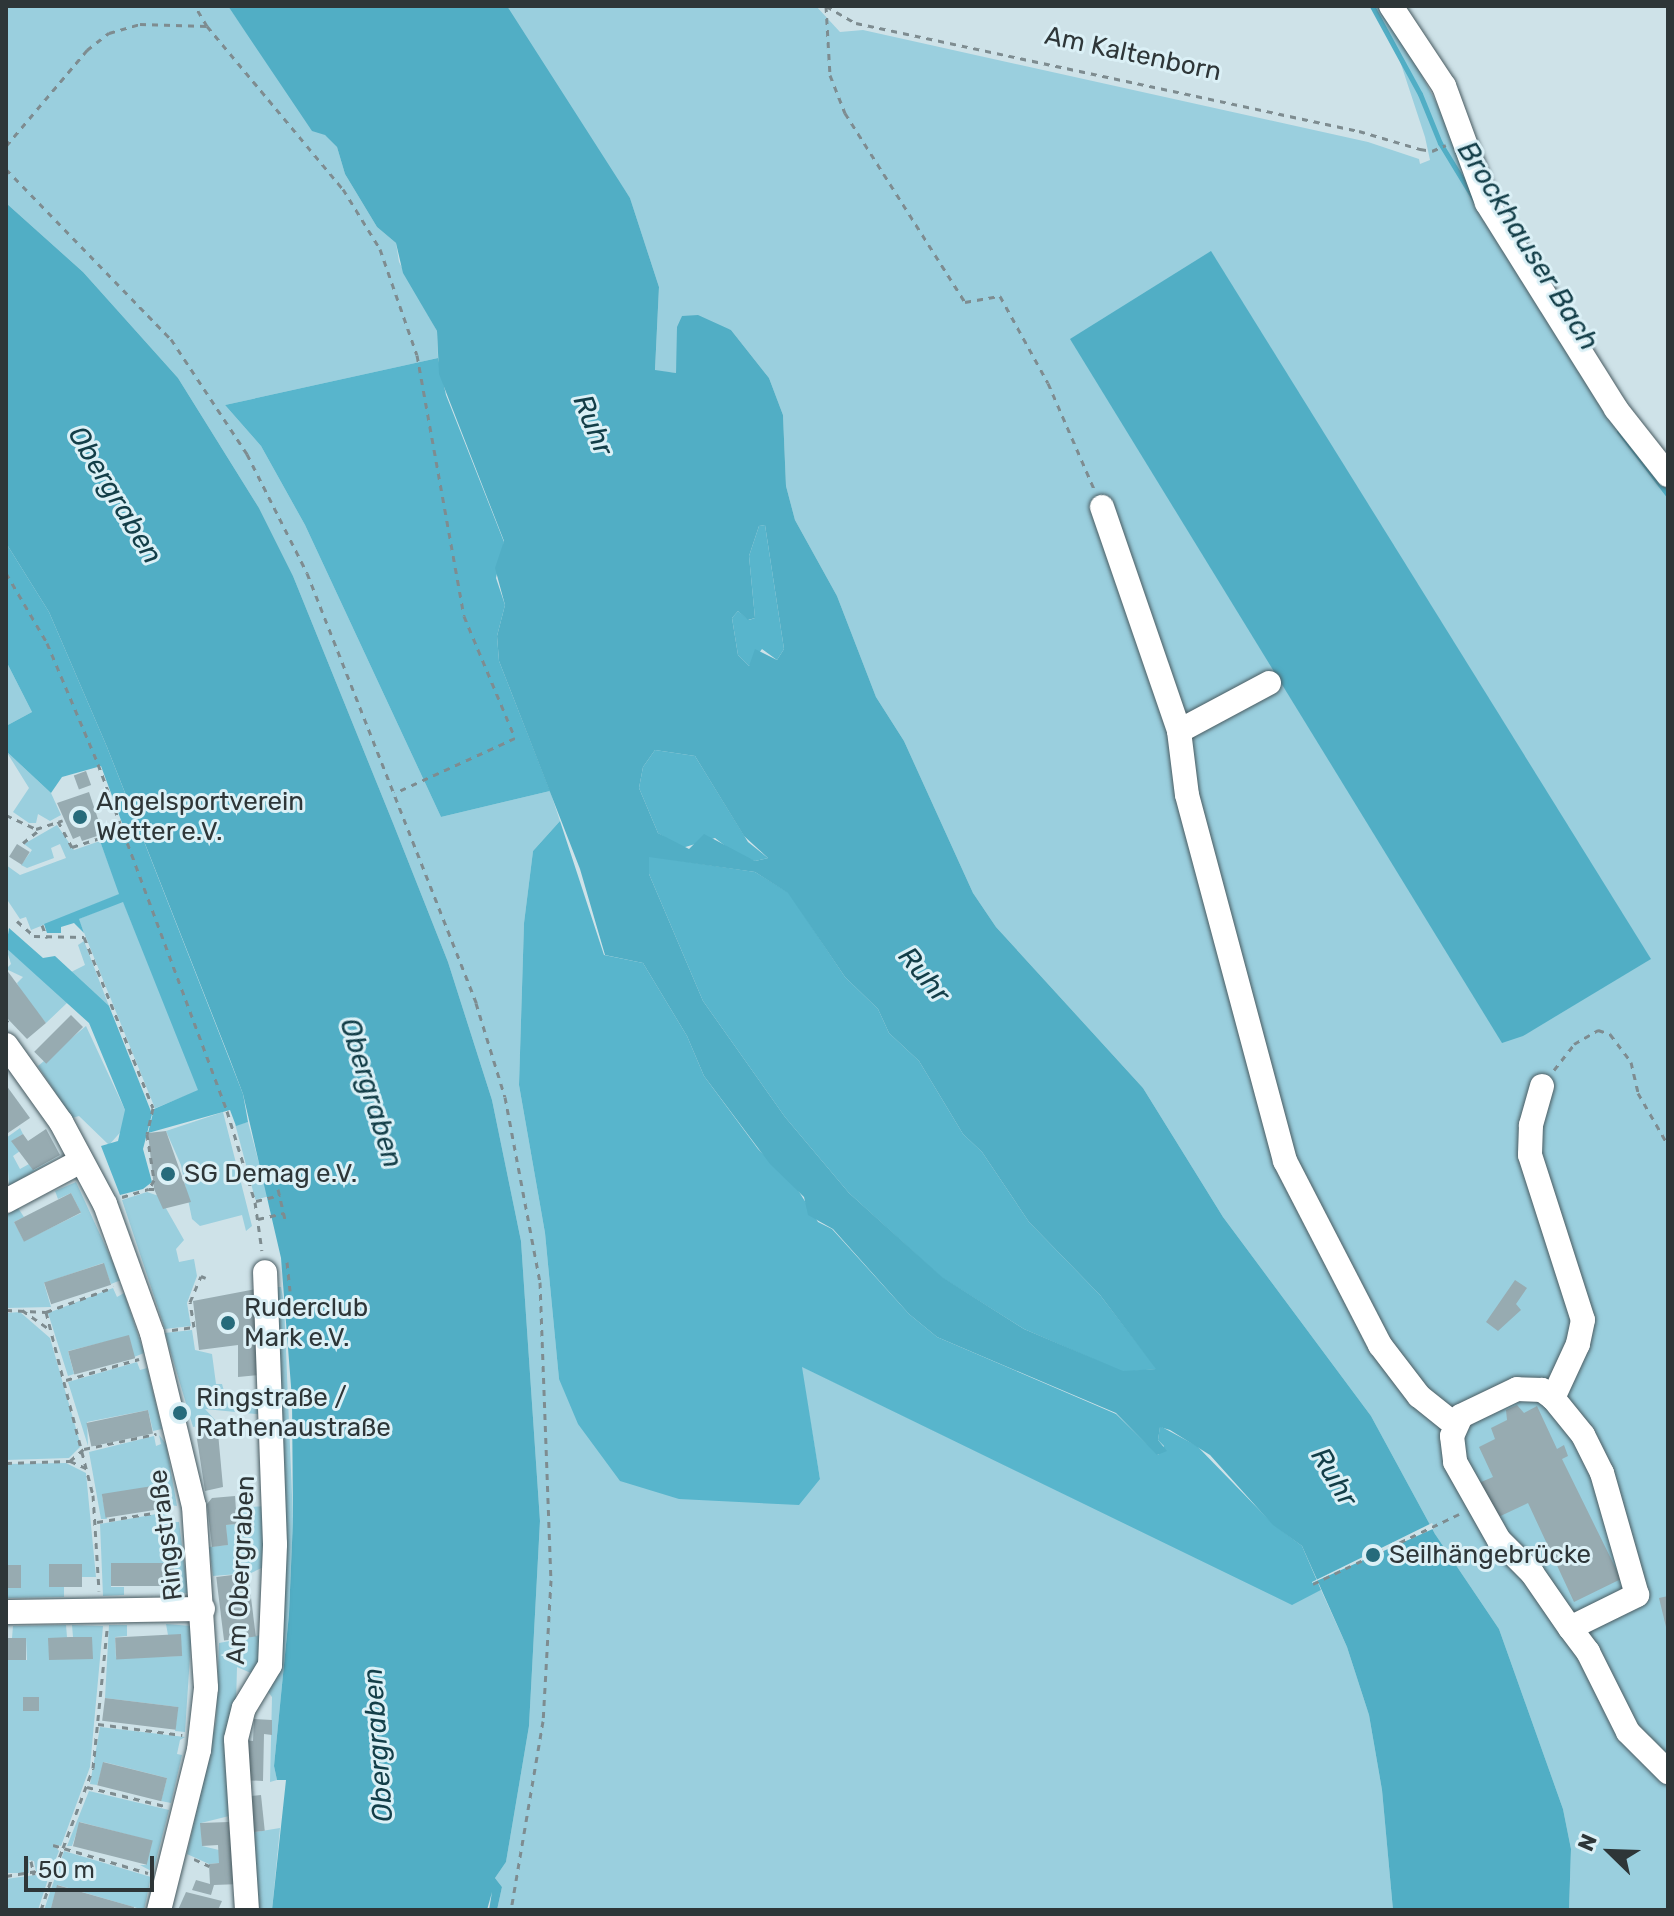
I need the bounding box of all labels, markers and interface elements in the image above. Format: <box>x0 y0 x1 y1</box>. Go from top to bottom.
street label: Am Kaltenborn <box>1042 20 1224 88</box>
water label: Brockhauser Bach <box>1450 135 1606 357</box>
water label: Ruhr <box>566 390 620 460</box>
water label: Obergraben <box>61 420 169 570</box>
place label: Angelsportverein Wetter e.V. <box>96 786 304 848</box>
marker: Angelsportverein Wetter e.V. <box>71 808 89 826</box>
water label: Ruhr <box>891 940 957 1010</box>
water label: Obergraben <box>332 1014 410 1172</box>
place label: SG Demag e.V. <box>184 1158 357 1190</box>
marker: SG Demag e.V. <box>159 1165 177 1183</box>
place label: Ruderclub Mark e.V. <box>244 1292 368 1354</box>
marker: Ruderclub Mark e.V. <box>219 1314 237 1332</box>
place label: Ringstraße / Rathenaustraße <box>196 1382 391 1444</box>
marker: Ringstraße / Rathenaustraße <box>171 1404 189 1422</box>
water label: Ruhr <box>1303 1441 1365 1513</box>
street label: Ringstraße <box>142 1468 190 1602</box>
street label: Am Obergraben <box>220 1475 262 1665</box>
place label: Seilhängebrücke <box>1389 1539 1591 1571</box>
marker: Seilhängebrücke <box>1364 1546 1382 1564</box>
water label: Obergraben <box>356 1667 400 1823</box>
north arrow <box>1570 1812 1650 1892</box>
text: N <box>1572 1830 1603 1855</box>
scale bar <box>28 1840 158 1890</box>
text: 50 m <box>38 1856 95 1884</box>

